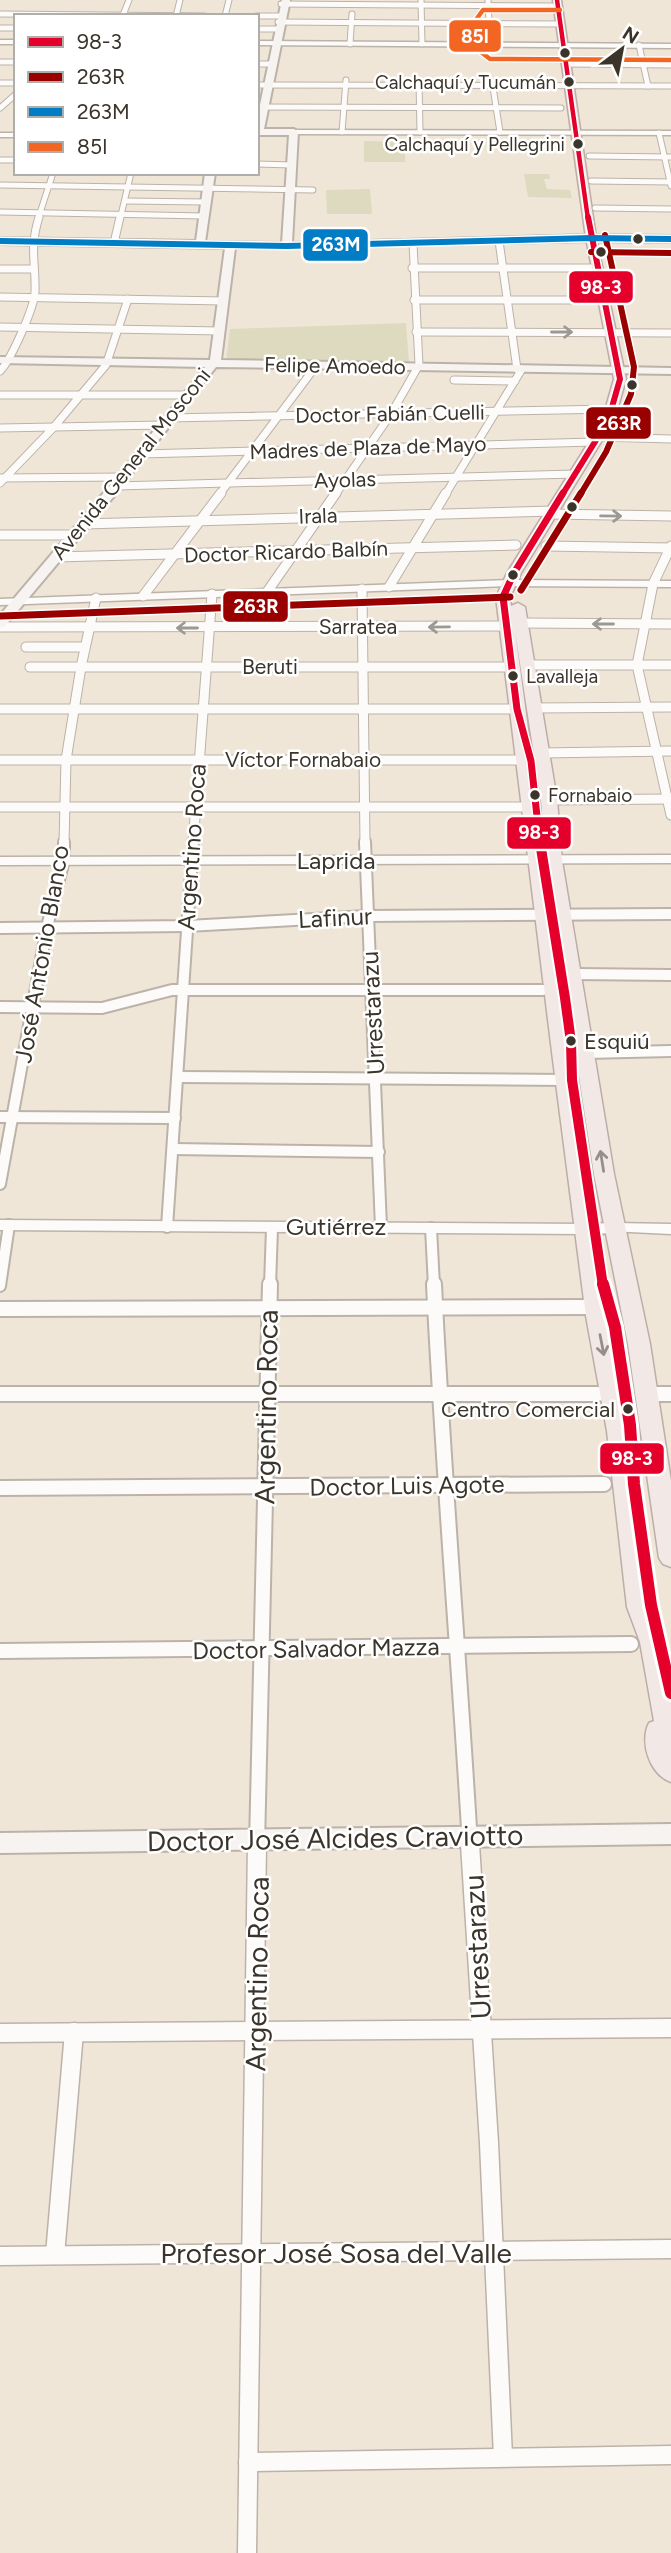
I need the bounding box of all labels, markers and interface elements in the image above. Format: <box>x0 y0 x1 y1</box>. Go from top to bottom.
legend <box>14 14 259 175</box>
north arrow <box>587 14 657 84</box>
line badge: 85I <box>448 19 502 53</box>
text: N <box>618 21 643 49</box>
text: 85I <box>461 25 489 48</box>
text: 98-3 <box>77 29 122 54</box>
unlabelled marker <box>558 46 572 60</box>
text: 263R <box>77 64 125 89</box>
place label: Calchaquí y Tucumán <box>375 71 556 94</box>
marker: Calchaquí y Tucumán <box>562 75 576 89</box>
text: 263M <box>77 99 130 124</box>
place label: Calchaquí y Pellegrini <box>385 133 565 156</box>
text: 85I <box>77 134 108 159</box>
marker: Calchaquí y Pellegrini <box>571 137 585 151</box>
line badge: 263M <box>302 228 369 262</box>
unlabelled marker <box>631 232 645 246</box>
text: 263M <box>312 233 360 256</box>
unlabelled marker <box>594 245 608 259</box>
line badge: 98-3 <box>568 270 634 304</box>
text: 98-3 <box>581 276 621 299</box>
one-way arrow <box>550 325 573 339</box>
street label: Felipe Amoedo <box>264 352 406 379</box>
street label: Avenida General Mosconi <box>46 363 216 564</box>
unlabelled marker <box>625 378 639 392</box>
street label: Doctor Fabián Cuelli <box>295 399 485 428</box>
line badge: 263R <box>585 406 652 440</box>
text: 263R <box>597 412 641 435</box>
street label: Madres de Plaza de Mayo <box>249 431 487 464</box>
street label: Ayolas <box>314 466 376 493</box>
unlabelled marker <box>565 500 579 514</box>
street label: Irala <box>298 502 338 529</box>
one-way arrow <box>599 509 622 523</box>
street label: Doctor Ricardo Balbín <box>183 535 388 568</box>
unlabelled marker <box>506 568 520 582</box>
line badge: 263R <box>222 590 289 623</box>
text: 263R <box>234 595 278 618</box>
street label: Sarratea <box>319 614 397 639</box>
one-way arrow <box>592 617 615 631</box>
one-way arrow <box>427 620 450 633</box>
one-way arrow <box>175 621 198 635</box>
street label: Beruti <box>242 654 298 679</box>
place label: Lavalleja <box>526 665 598 688</box>
marker: Lavalleja <box>506 669 520 683</box>
street label: Víctor Fornabaio <box>225 747 381 772</box>
street label: Argentino Roca <box>171 763 212 931</box>
place label: Fornabaio <box>548 784 632 807</box>
marker: Fornabaio <box>528 788 542 802</box>
line badge: 98-3 <box>506 816 572 850</box>
text: 98-3 <box>519 821 559 844</box>
street label: José Antonio Blanco <box>8 843 75 1065</box>
street label: Laprida <box>297 846 375 875</box>
street label: Lafinur <box>297 901 373 934</box>
street label: Urrestarazu <box>355 950 390 1076</box>
place label: Esquiú <box>584 1028 650 1055</box>
marker: Esquiú <box>564 1034 578 1048</box>
one-way arrow <box>595 1150 608 1173</box>
street label: Gutiérrez <box>286 1212 386 1241</box>
street label: Argentino Roca <box>247 1309 285 1505</box>
one-way arrow <box>596 1333 610 1356</box>
place label: Centro Comercial <box>441 1396 615 1423</box>
marker: Centro Comercial <box>621 1402 635 1416</box>
line badge: 98-3 <box>599 1442 665 1475</box>
text: 98-3 <box>612 1447 652 1470</box>
street label: Doctor Luis Agote <box>309 1469 505 1502</box>
street label: Doctor Salvador Mazza <box>192 1632 440 1665</box>
street label: Doctor José Alcides Craviotto <box>146 1818 524 1858</box>
street label: Urrestarazu <box>456 1874 498 2020</box>
street label: Argentino Roca <box>238 1876 276 2072</box>
street label: Profesor José Sosa del Valle <box>160 2236 512 2270</box>

